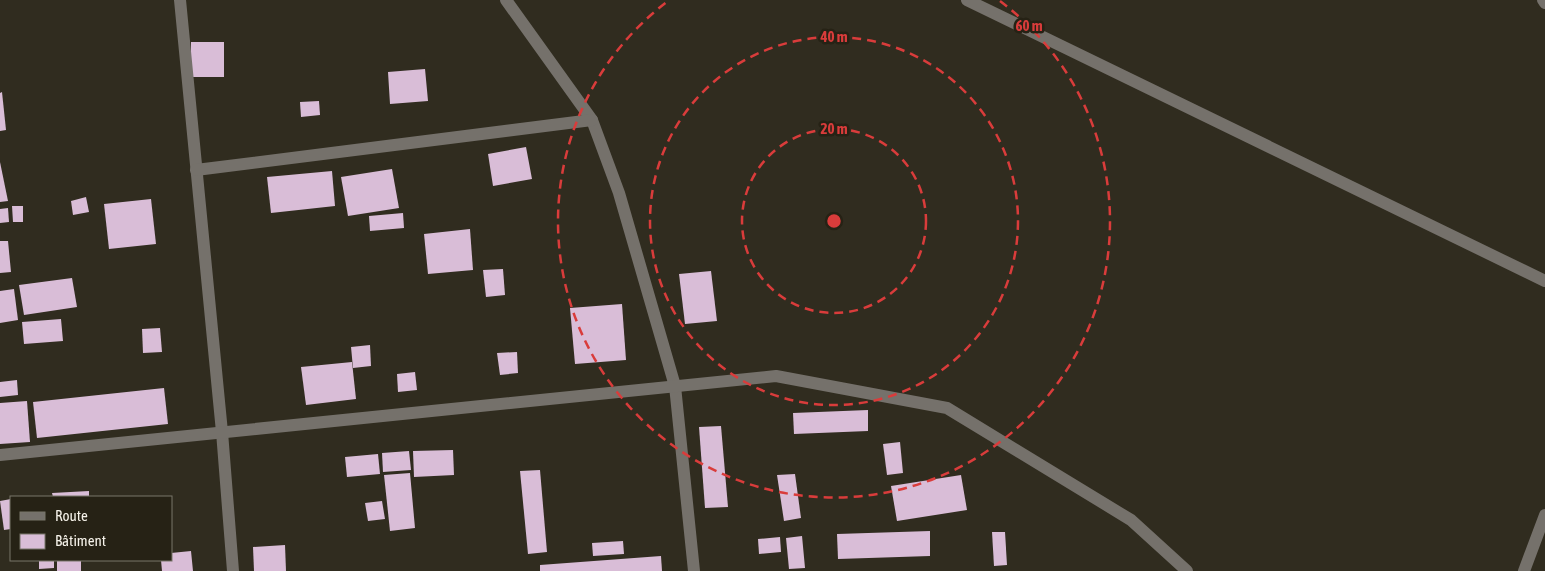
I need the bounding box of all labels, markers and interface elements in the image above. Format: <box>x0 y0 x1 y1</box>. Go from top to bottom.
text: 60 m <box>1016 17 1043 34</box>
text: 40 m <box>820 28 848 45</box>
text: 20 m <box>821 120 848 137</box>
centre of rings <box>825 212 843 230</box>
legend <box>10 496 172 561</box>
text: Route <box>55 507 88 524</box>
text: Bâtiment <box>55 532 106 549</box>

